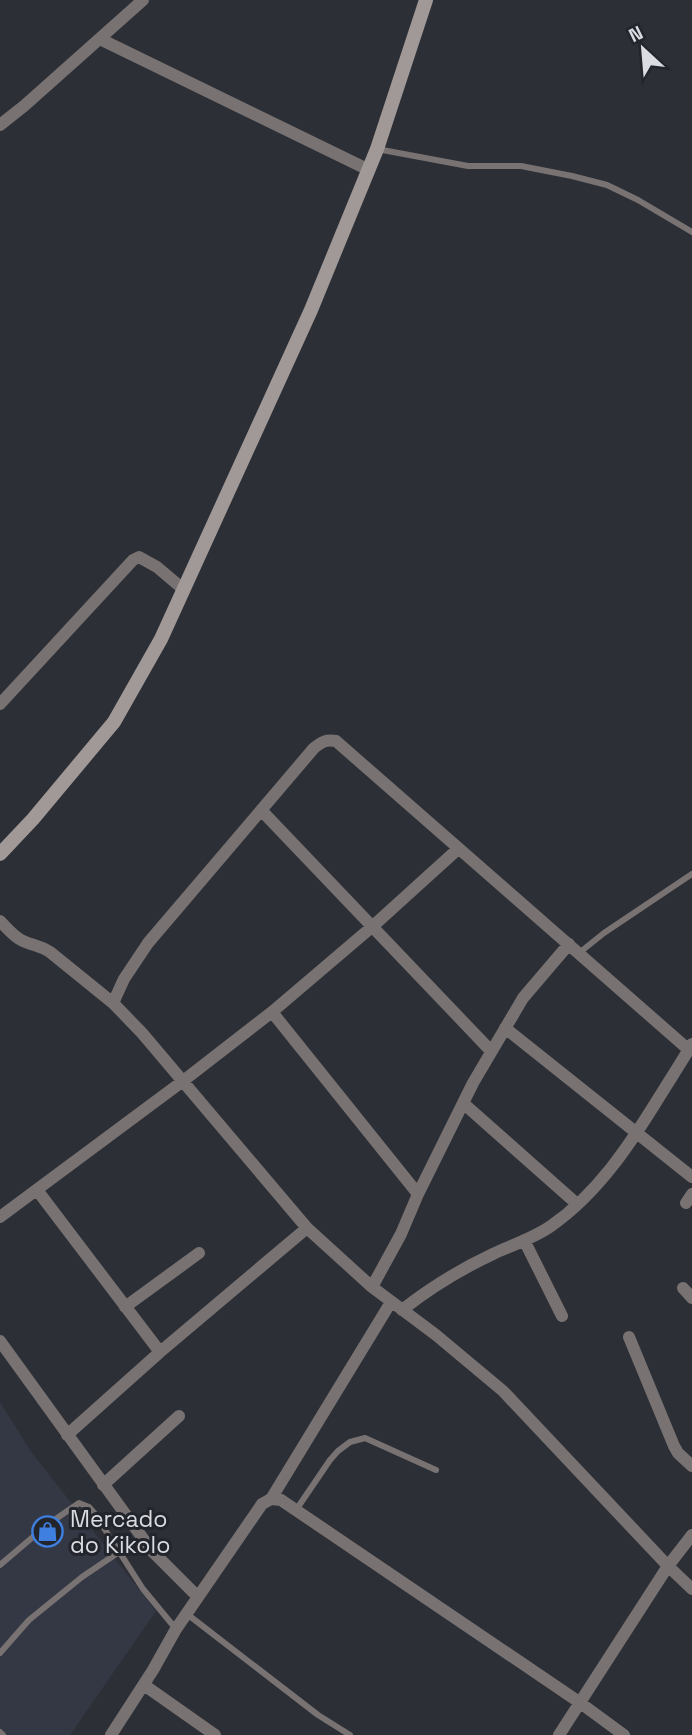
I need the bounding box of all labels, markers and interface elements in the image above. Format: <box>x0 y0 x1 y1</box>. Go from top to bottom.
north arrow <box>608 14 678 84</box>
text: N <box>625 20 647 48</box>
place label: Mercado do Kikolo <box>70 1504 170 1560</box>
shop icon: Mercado do Kikolo <box>30 1515 64 1549</box>

